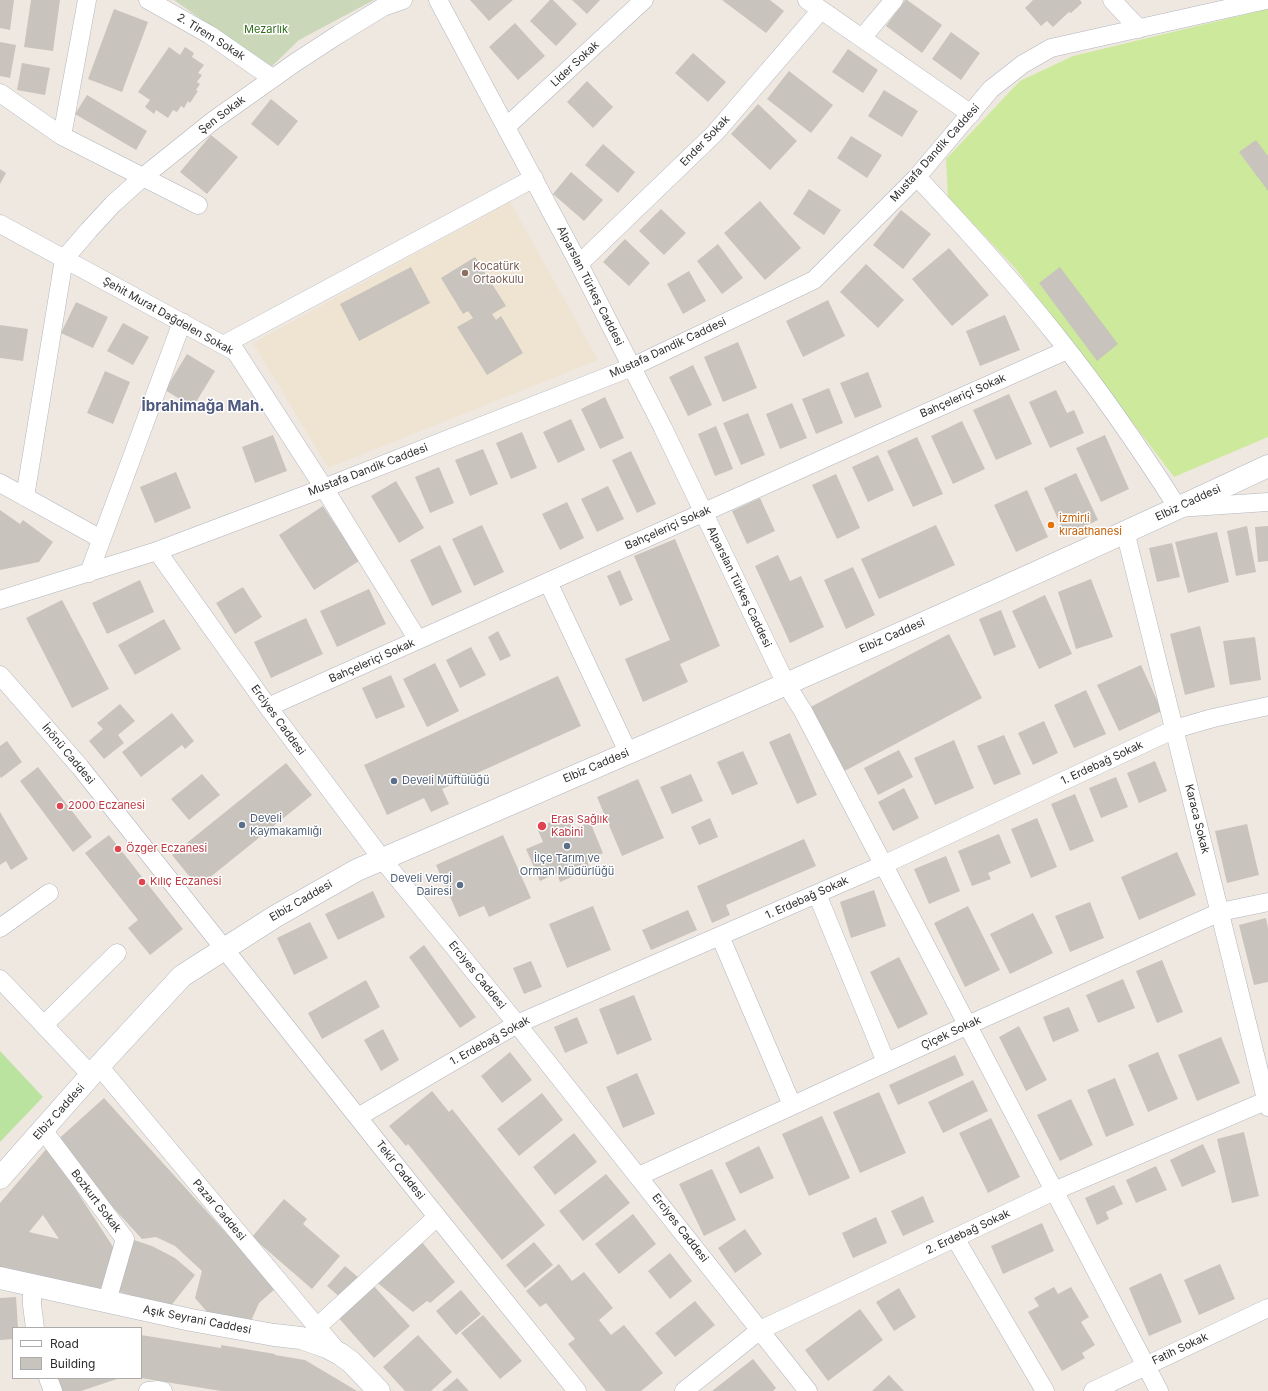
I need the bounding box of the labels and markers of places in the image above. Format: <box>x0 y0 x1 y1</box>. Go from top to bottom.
place label: Kocatürk Ortaokulu <box>473 260 524 286</box>
marker: Kocatürk Ortaokulu <box>460 268 470 278</box>
place label: izmirli kıraathanesi <box>1059 512 1122 538</box>
marker: izmirli kıraathanesi <box>1046 520 1056 530</box>
place label: Develi Müftülüğü <box>402 774 490 788</box>
marker: Develi Müftülüğü <box>389 776 399 786</box>
place label: 2000 Eczanesi <box>68 799 145 813</box>
marker: 2000 Eczanesi <box>55 801 65 811</box>
place label: Develi Kaymakamlığı <box>250 812 322 838</box>
place label: Eras Sağlık Kabini <box>551 813 608 839</box>
marker: Develi Kaymakamlığı <box>237 820 247 830</box>
marker: Eras Sağlık Kabini <box>536 820 548 832</box>
marker: İlçe Tarım ve Orman Müdürlüğü <box>562 841 572 851</box>
place label: Özger Eczanesi <box>126 842 207 856</box>
marker: Özger Eczanesi <box>113 844 123 854</box>
place label: İlçe Tarım ve Orman Müdürlüğü <box>520 852 614 878</box>
place label: Develi Vergi Dairesi <box>390 872 452 898</box>
place label: Kılıç Eczanesi <box>150 875 221 889</box>
marker: Kılıç Eczanesi <box>137 877 147 887</box>
marker: Develi Vergi Dairesi <box>455 880 465 890</box>

